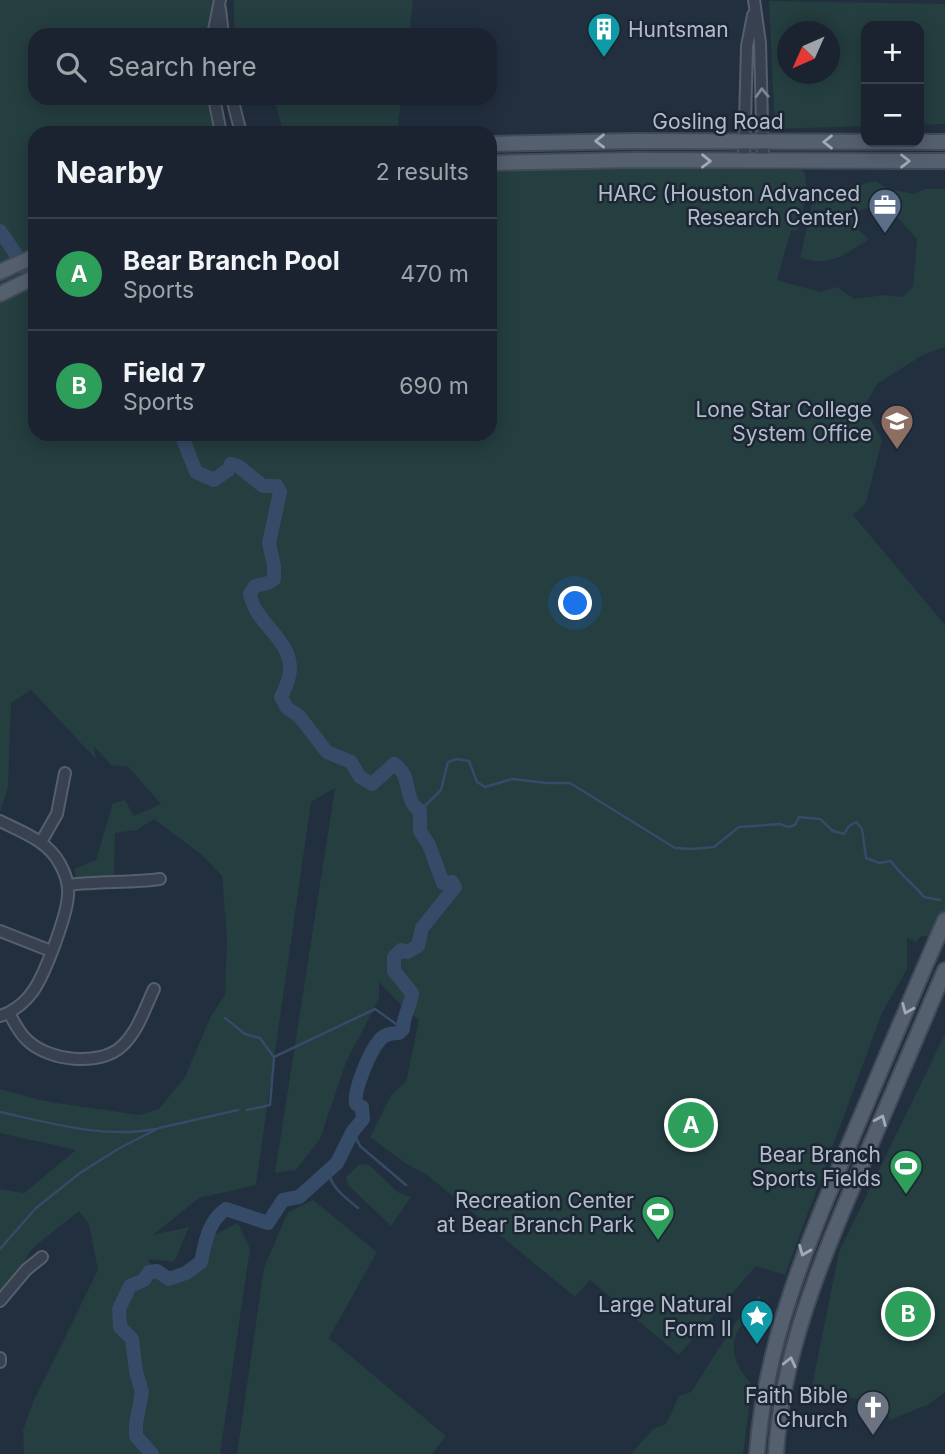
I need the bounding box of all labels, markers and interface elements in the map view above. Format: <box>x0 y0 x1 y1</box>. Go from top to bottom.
building icon: Huntsman <box>585 10 623 59</box>
place label: Huntsman <box>628 17 729 42</box>
north arrow <box>777 21 840 84</box>
map controls <box>861 21 924 147</box>
button: + <box>861 21 924 84</box>
search box <box>28 28 497 105</box>
icon: search <box>52 48 90 86</box>
text: Search here <box>108 51 257 82</box>
button: − <box>861 84 924 147</box>
one-way arrow <box>754 87 769 98</box>
street label: Gosling Road <box>652 109 784 134</box>
one-way arrow <box>595 133 605 149</box>
one-way arrow <box>822 134 833 150</box>
one-way arrow <box>701 153 712 169</box>
one-way arrow <box>900 153 911 169</box>
text: Nearby <box>56 154 164 190</box>
text: 2 results <box>376 158 469 186</box>
place label: HARC (Houston Advanced Research Center) <box>598 181 860 230</box>
office icon: HARC (Houston Advanced Research Center) <box>866 186 904 235</box>
text: Bear Branch Pool <box>123 245 340 276</box>
text: A <box>70 260 88 288</box>
text: 470 m <box>400 260 469 288</box>
text: Sports <box>123 276 194 304</box>
text: Field 7 <box>123 357 206 388</box>
text: B <box>71 372 87 400</box>
text: 690 m <box>399 372 469 400</box>
text: Sports <box>123 388 194 416</box>
place label: Lone Star College System Office <box>695 397 872 446</box>
school or university icon: Lone Star College System Office <box>878 402 916 451</box>
your location <box>558 586 592 620</box>
one-way arrow <box>901 1002 915 1014</box>
pin: A <box>668 1099 714 1151</box>
one-way arrow <box>873 1115 887 1128</box>
place label: Bear Branch Sports Fields <box>751 1142 881 1191</box>
sports icon: Bear Branch Sports Fields <box>887 1147 925 1196</box>
place label: Recreation Center at Bear Branch Park <box>437 1188 634 1237</box>
sports icon: Recreation Center at Bear Branch Park <box>639 1193 677 1242</box>
one-way arrow <box>799 1245 813 1257</box>
pin: B <box>885 1288 931 1340</box>
place label: Large Natural Form II <box>598 1292 732 1341</box>
place icon: Large Natural Form II <box>738 1297 776 1346</box>
one-way arrow <box>782 1356 796 1368</box>
place label: Faith Bible Church <box>745 1383 848 1432</box>
church icon: Faith Bible Church <box>854 1388 892 1437</box>

